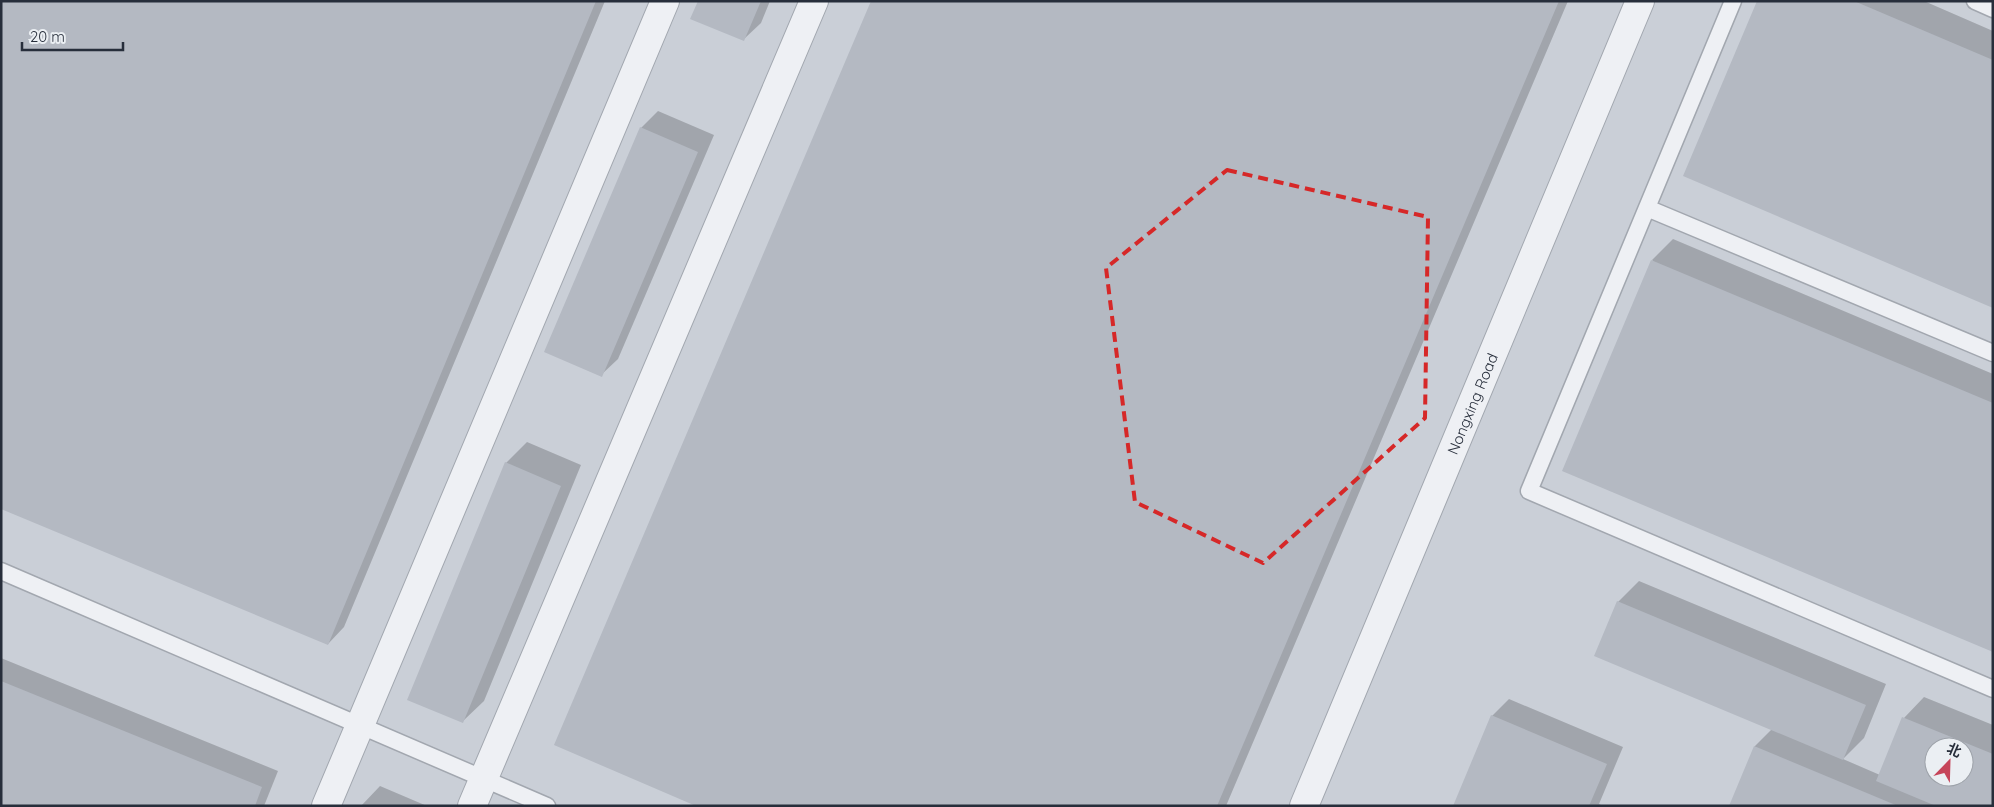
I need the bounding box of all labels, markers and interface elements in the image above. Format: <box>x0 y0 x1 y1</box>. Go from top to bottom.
scale bar <box>22 20 124 52</box>
text: 20 m <box>30 27 65 46</box>
street label: Nongxing Road <box>1442 350 1501 457</box>
north arrow <box>1924 737 1974 787</box>
text: 北 <box>1944 739 1964 761</box>

